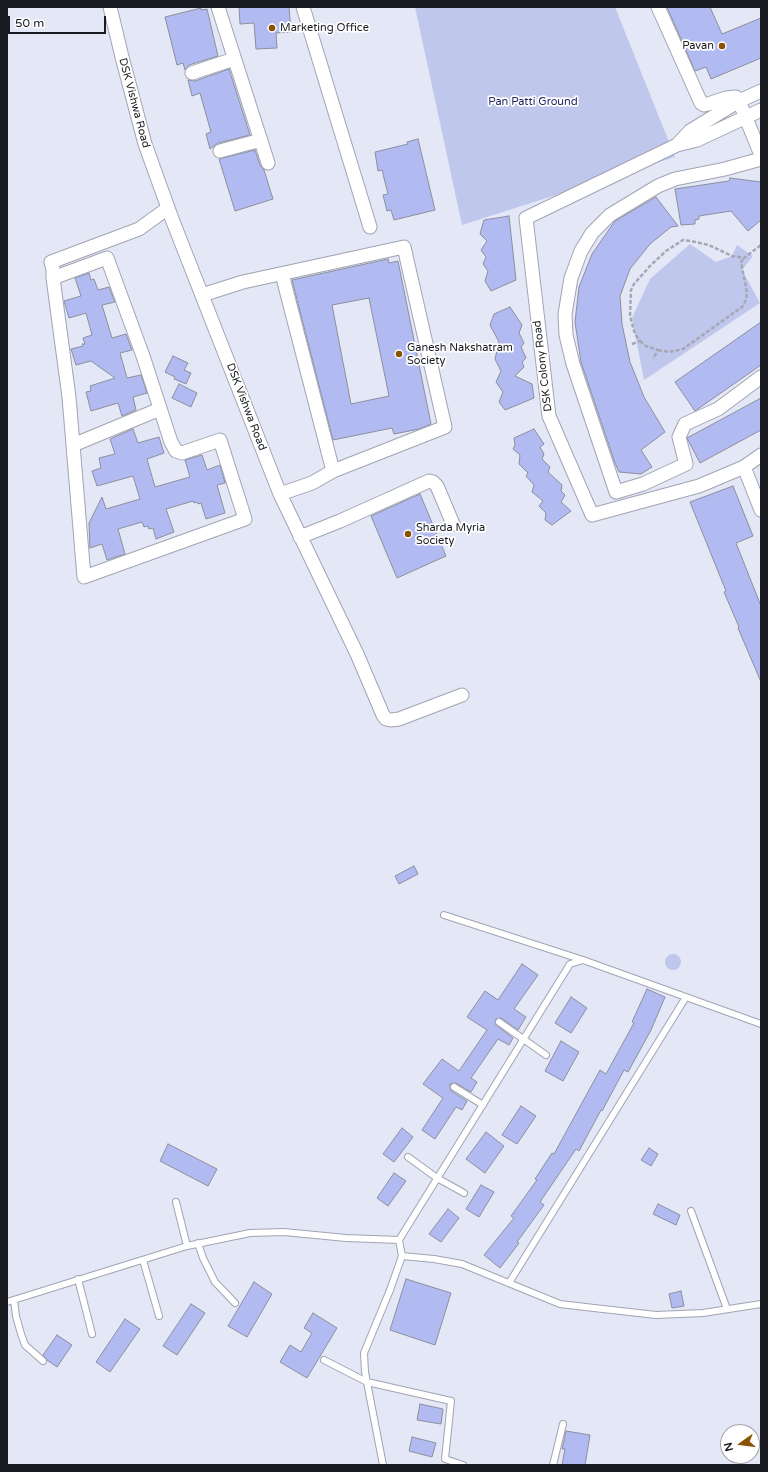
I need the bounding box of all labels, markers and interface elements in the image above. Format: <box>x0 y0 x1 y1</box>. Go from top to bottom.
scale bar <box>10 8 108 34</box>
text: 50 m <box>15 16 44 30</box>
place label: Marketing Office <box>280 21 369 35</box>
marker: Marketing Office <box>267 23 277 33</box>
place label: Pavan <box>682 39 714 53</box>
marker: Pavan <box>717 41 727 51</box>
street label: DSK Vishwa Road <box>116 57 152 149</box>
park label: Pan Patti Ground <box>488 95 578 109</box>
street label: DSK Colony Road <box>531 320 555 412</box>
place label: Ganesh Nakshatram Society <box>407 341 513 367</box>
marker: Ganesh Nakshatram Society <box>394 349 404 359</box>
street label: DSK Vishwa Road <box>223 361 269 453</box>
place label: Sharda Myria Society <box>416 521 485 547</box>
marker: Sharda Myria Society <box>403 529 413 539</box>
north arrow <box>720 1424 760 1464</box>
text: N <box>721 1441 736 1453</box>

